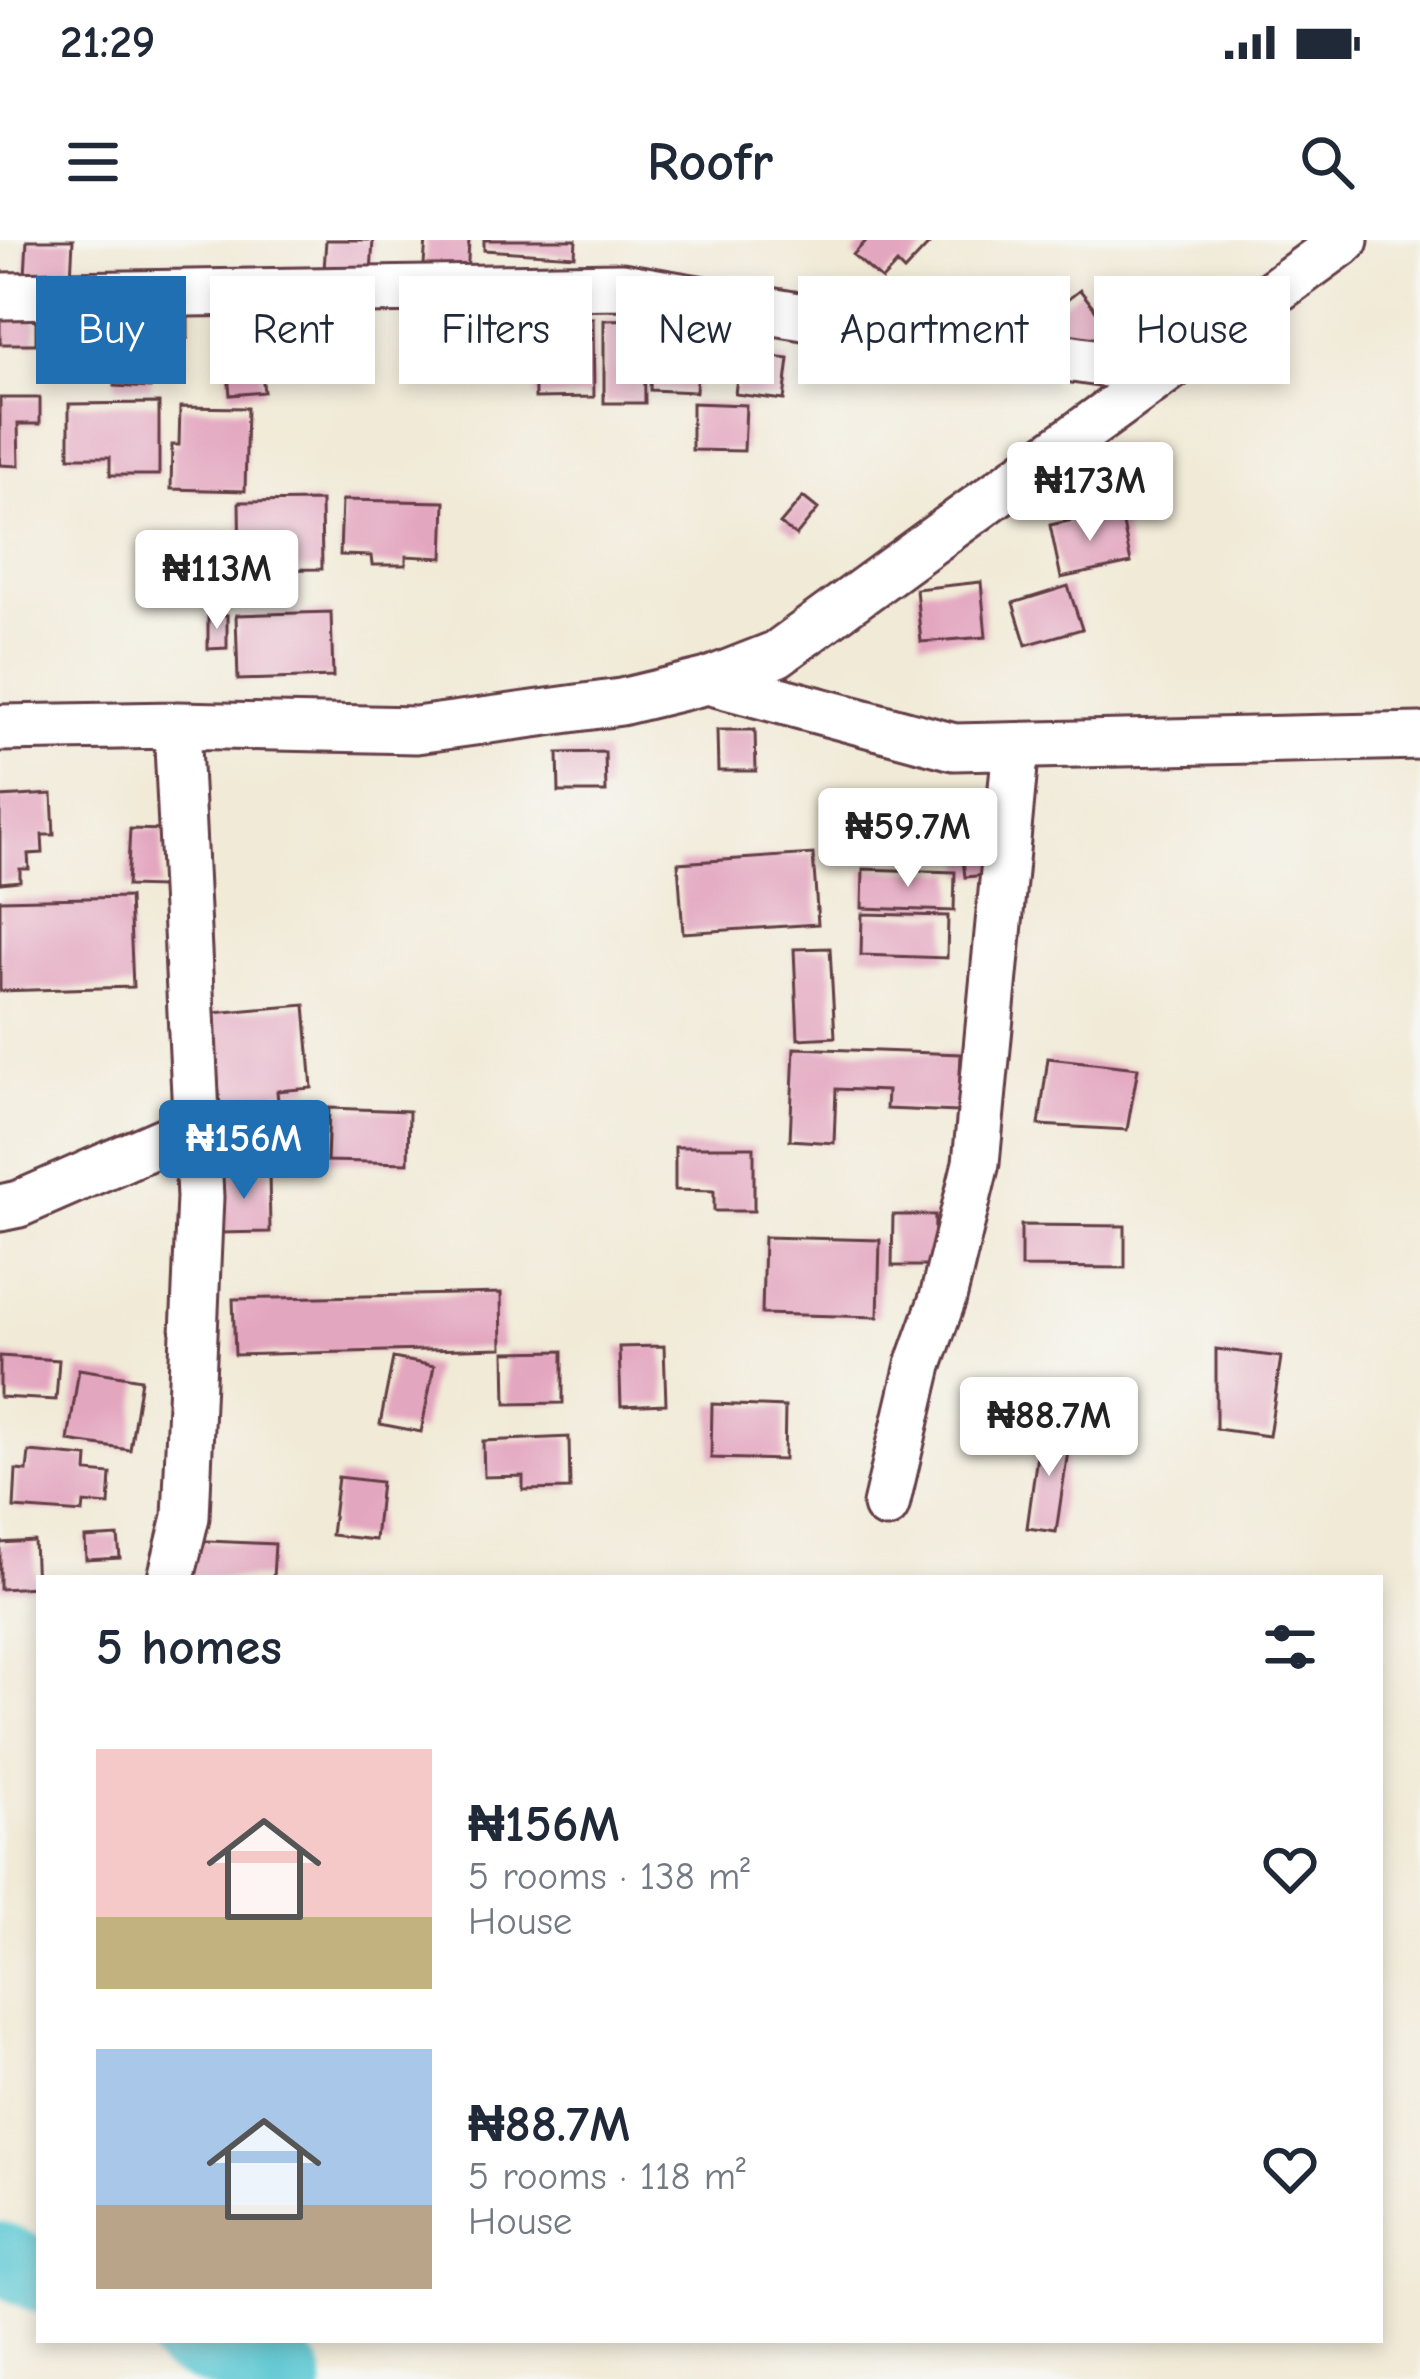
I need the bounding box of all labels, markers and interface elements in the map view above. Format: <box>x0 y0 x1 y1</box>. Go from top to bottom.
text: 21:29 <box>60 16 155 68</box>
icon: menu <box>60 129 126 195</box>
icon: search <box>1294 129 1360 195</box>
text: Roofr <box>647 131 773 194</box>
chip: Buy <box>36 276 186 384</box>
chip: Rent <box>210 276 375 384</box>
chip: Filters <box>399 276 592 384</box>
chip: New <box>616 276 774 384</box>
chip: Apartment <box>798 276 1070 384</box>
chip: House <box>1094 276 1290 384</box>
pin: ₦173M <box>1006 442 1174 544</box>
text: ₦173M <box>1034 458 1146 503</box>
pin: ₦113M <box>133 530 301 632</box>
text: ₦113M <box>162 546 272 591</box>
pin: ₦59.7M <box>810 788 1006 890</box>
text: ₦59.7M <box>845 804 971 849</box>
pin: ₦156M <box>160 1100 328 1202</box>
text: ₦156M <box>186 1116 302 1161</box>
pin: ₦88.7M <box>951 1377 1147 1479</box>
text: ₦88.7M <box>987 1393 1111 1438</box>
icon: filters <box>1257 1614 1323 1680</box>
text: 5 homes <box>96 1618 282 1677</box>
text: ₦156M <box>468 1795 620 1854</box>
icon: home <box>192 1797 336 1941</box>
icon: heart <box>1257 1836 1323 1902</box>
text: 5 rooms · 138 m² <box>468 1854 750 1899</box>
text: House <box>468 1899 572 1944</box>
text: ₦88.7M <box>468 2095 630 2154</box>
icon: home <box>192 2097 336 2241</box>
icon: heart <box>1257 2136 1323 2202</box>
text: 5 rooms · 118 m² <box>468 2154 746 2199</box>
text: House <box>468 2199 572 2244</box>

